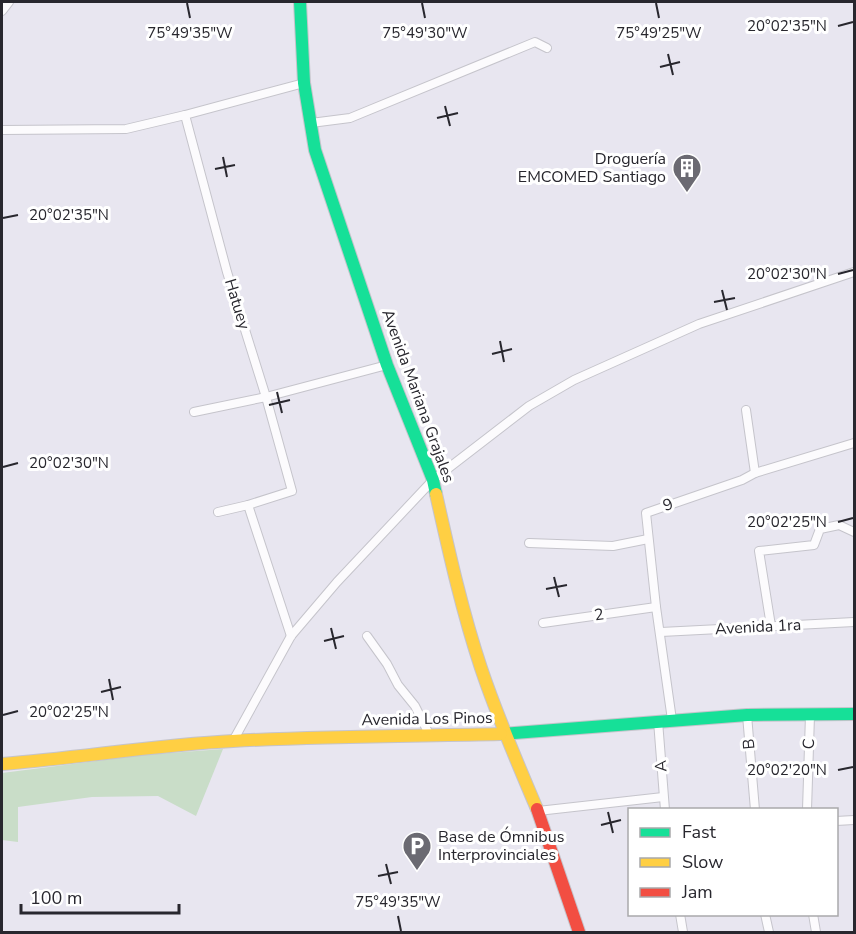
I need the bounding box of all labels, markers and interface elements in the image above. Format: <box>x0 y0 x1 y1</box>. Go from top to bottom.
text: 20°02'35"N <box>747 16 827 36</box>
text: 75°49'35"W <box>147 23 233 43</box>
text: 75°49'30"W <box>382 23 468 43</box>
text: 75°49'25"W <box>616 23 702 43</box>
place label: Droguería EMCOMED Santiago <box>518 148 666 188</box>
building icon: Droguería EMCOMED Santiago <box>671 152 703 194</box>
text: 20°02'35"N <box>29 205 109 225</box>
text: 20°02'30"N <box>747 264 827 284</box>
street label: Hatuey <box>219 276 255 333</box>
street label: Avenida Mariana Grajales <box>376 306 460 486</box>
text: 20°02'30"N <box>29 453 109 473</box>
street label: 9 <box>660 493 676 517</box>
text: 20°02'25"N <box>747 512 827 532</box>
street label: 2 <box>593 603 605 627</box>
street label: Avenida 1ra <box>714 614 802 640</box>
text: 20°02'25"N <box>29 702 109 722</box>
street label: Avenida Los Pinos <box>361 707 493 731</box>
street label: B <box>738 738 760 750</box>
street label: C <box>798 738 820 750</box>
street label: A <box>650 759 672 773</box>
text: 20°02'20"N <box>747 760 827 780</box>
legend <box>628 808 838 916</box>
text: Fast <box>682 820 717 844</box>
place label: Base de Ómnibus Interprovinciales <box>438 826 564 866</box>
parking icon: Base de Ómnibus Interprovinciales <box>401 830 433 872</box>
text: Slow <box>682 850 723 874</box>
scale bar <box>21 877 178 915</box>
text: Jam <box>681 880 713 904</box>
text: 100 m <box>30 886 82 910</box>
text: 75°49'35"W <box>355 892 441 912</box>

